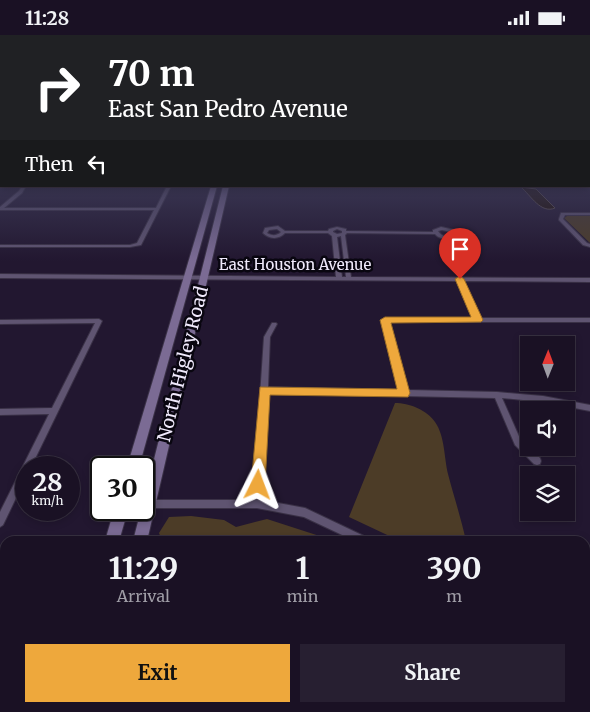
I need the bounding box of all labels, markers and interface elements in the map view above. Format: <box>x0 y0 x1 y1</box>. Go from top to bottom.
text: 11:28 <box>25 6 69 30</box>
text: 70 m <box>108 52 195 96</box>
icon: right <box>25 55 90 120</box>
text: East San Pedro Avenue <box>108 95 348 123</box>
icon: left <box>83 150 111 178</box>
text: Then <box>25 152 73 176</box>
pin <box>439 228 481 279</box>
icon: arrive <box>446 235 474 263</box>
street label: East Houston Avenue <box>219 255 371 274</box>
street label: North Higley Road <box>152 284 213 444</box>
north arrow <box>520 336 575 391</box>
map controls <box>520 336 575 521</box>
button: sound <box>520 401 575 456</box>
speed limit sign: 30 <box>90 456 155 521</box>
position arrow <box>231 458 283 510</box>
text: 28 <box>32 466 63 498</box>
button: layers <box>520 466 575 521</box>
text: km/h <box>32 493 63 508</box>
text: 11:29 <box>108 549 178 587</box>
text: 1 <box>296 549 309 587</box>
text: 390 <box>427 549 482 587</box>
text: Arrival <box>117 586 170 606</box>
text: min <box>287 586 318 606</box>
text: m <box>446 586 462 606</box>
button: Exit <box>25 644 290 702</box>
button: Share <box>300 644 565 702</box>

